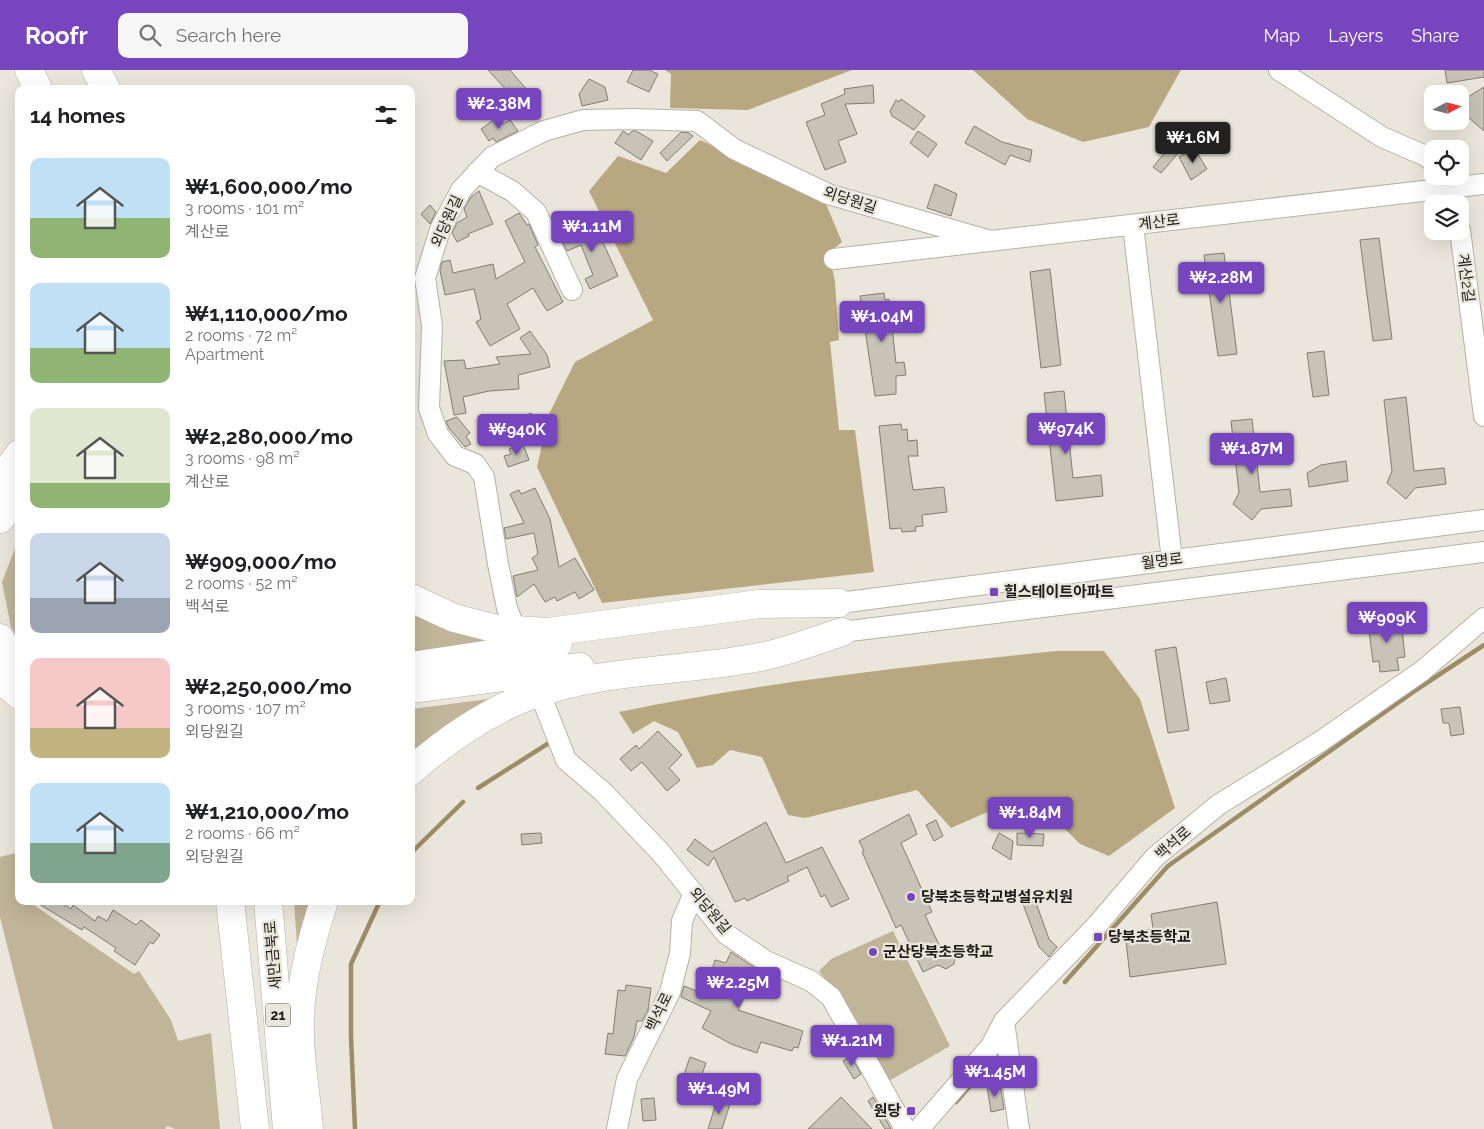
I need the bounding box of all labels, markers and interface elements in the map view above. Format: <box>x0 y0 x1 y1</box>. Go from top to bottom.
search box <box>118 13 468 58</box>
text: Roofr <box>25 21 88 50</box>
icon: search <box>136 21 164 49</box>
text: Search here <box>176 24 281 46</box>
text: Map <box>1264 25 1300 46</box>
text: Layers <box>1328 25 1383 46</box>
text: Share <box>1411 25 1459 46</box>
north arrow <box>1424 85 1469 130</box>
map controls <box>1424 85 1469 240</box>
pin: ₩2.38M <box>458 88 540 130</box>
text: ₩2.38M <box>467 94 531 113</box>
icon: filters <box>372 101 400 129</box>
text: 14 homes <box>30 103 125 128</box>
pin: ₩1.6M <box>1158 122 1228 164</box>
text: ₩1.6M <box>1166 128 1220 147</box>
button: locate <box>1424 140 1469 185</box>
text: ₩1,600,000/mo <box>185 174 353 199</box>
icon: home <box>70 178 130 238</box>
street label: 외당원길 <box>821 183 879 217</box>
street label: 외당원길 <box>428 192 466 250</box>
button: layers <box>1424 195 1469 240</box>
text: 3 rooms · 101 m² <box>185 199 304 218</box>
pin: ₩1.11M <box>551 210 633 253</box>
street label: 계산로 <box>1137 211 1181 233</box>
text: ₩1.11M <box>562 217 622 236</box>
text: 계산로 <box>185 222 229 241</box>
street label: 계산2길 <box>1454 252 1478 304</box>
pin: ₩2.28M <box>1180 262 1262 304</box>
text: ₩2.28M <box>1189 268 1253 287</box>
pin: ₩1.04M <box>841 300 923 343</box>
text: ₩1,110,000/mo <box>185 301 348 326</box>
icon: home <box>70 303 130 363</box>
text: ₩1.04M <box>851 307 913 326</box>
text: 2 rooms · 72 m² <box>185 326 297 345</box>
text: Apartment <box>185 345 264 364</box>
pin: ₩974K <box>1031 412 1101 455</box>
pin: ₩940K <box>482 414 552 456</box>
text: ₩974K <box>1038 419 1094 438</box>
text: ₩940K <box>488 420 546 439</box>
text: ₩2,280,000/mo <box>185 424 353 449</box>
icon: home <box>70 428 130 488</box>
pin: ₩1.87M <box>1211 432 1293 475</box>
text: ₩1.87M <box>1221 439 1283 458</box>
text: 3 rooms · 98 m² <box>185 449 300 468</box>
text: 계산로 <box>185 472 229 491</box>
text: ₩909,000/mo <box>185 549 336 574</box>
street label: 월명로 <box>1140 550 1184 572</box>
icon: home <box>70 553 130 613</box>
text: 2 rooms · 52 m² <box>185 574 297 593</box>
place label: 힐스테이트아파트 <box>1004 583 1115 601</box>
marker: 힐스테이트아파트 <box>988 586 1000 598</box>
text: 백석로 <box>185 597 229 616</box>
pin: ₩909K <box>1352 602 1422 644</box>
text: ₩909K <box>1358 608 1416 627</box>
text: ₩2,250,000/mo <box>185 674 352 699</box>
icon: home <box>70 678 130 738</box>
text: 3 rooms · 107 m² <box>185 699 306 718</box>
text: 외당원길 <box>185 722 244 741</box>
pin: ₩1.84M <box>989 796 1071 839</box>
text: ₩1,210,000/mo <box>185 799 349 824</box>
icon: home <box>70 803 130 863</box>
text: ₩1.84M <box>999 803 1061 822</box>
street label: 백석로 <box>1151 823 1195 863</box>
text: 2 rooms · 66 m² <box>185 824 300 843</box>
text: 외당원길 <box>185 847 244 866</box>
street label: 외당원길 <box>685 884 735 938</box>
place label: 당북초등학교병설유치원 <box>921 888 1073 906</box>
marker: 당북초등학교병설유치원 <box>905 891 917 903</box>
street label: 새만금북로 <box>261 920 285 990</box>
place label: 당북초등학교 <box>1108 928 1191 946</box>
marker: 당북초등학교 <box>1092 931 1104 943</box>
place label: 군산당북초등학교 <box>883 943 994 961</box>
marker: 군산당북초등학교 <box>867 946 879 958</box>
pin: ₩2.25M <box>697 966 779 1009</box>
text: ₩2.25M <box>707 973 769 992</box>
street label: 백석로 <box>642 989 676 1035</box>
road number: 21 <box>266 1004 290 1026</box>
pin: ₩1.21M <box>811 1024 893 1067</box>
text: ₩1.21M <box>822 1031 882 1050</box>
pin: ₩1.45M <box>954 1056 1036 1098</box>
text: ₩1.45M <box>964 1062 1026 1081</box>
pin: ₩1.49M <box>678 1072 760 1115</box>
text: ₩1.49M <box>688 1079 750 1098</box>
place label: 원당 <box>873 1102 901 1120</box>
marker: 원당 <box>905 1105 917 1117</box>

